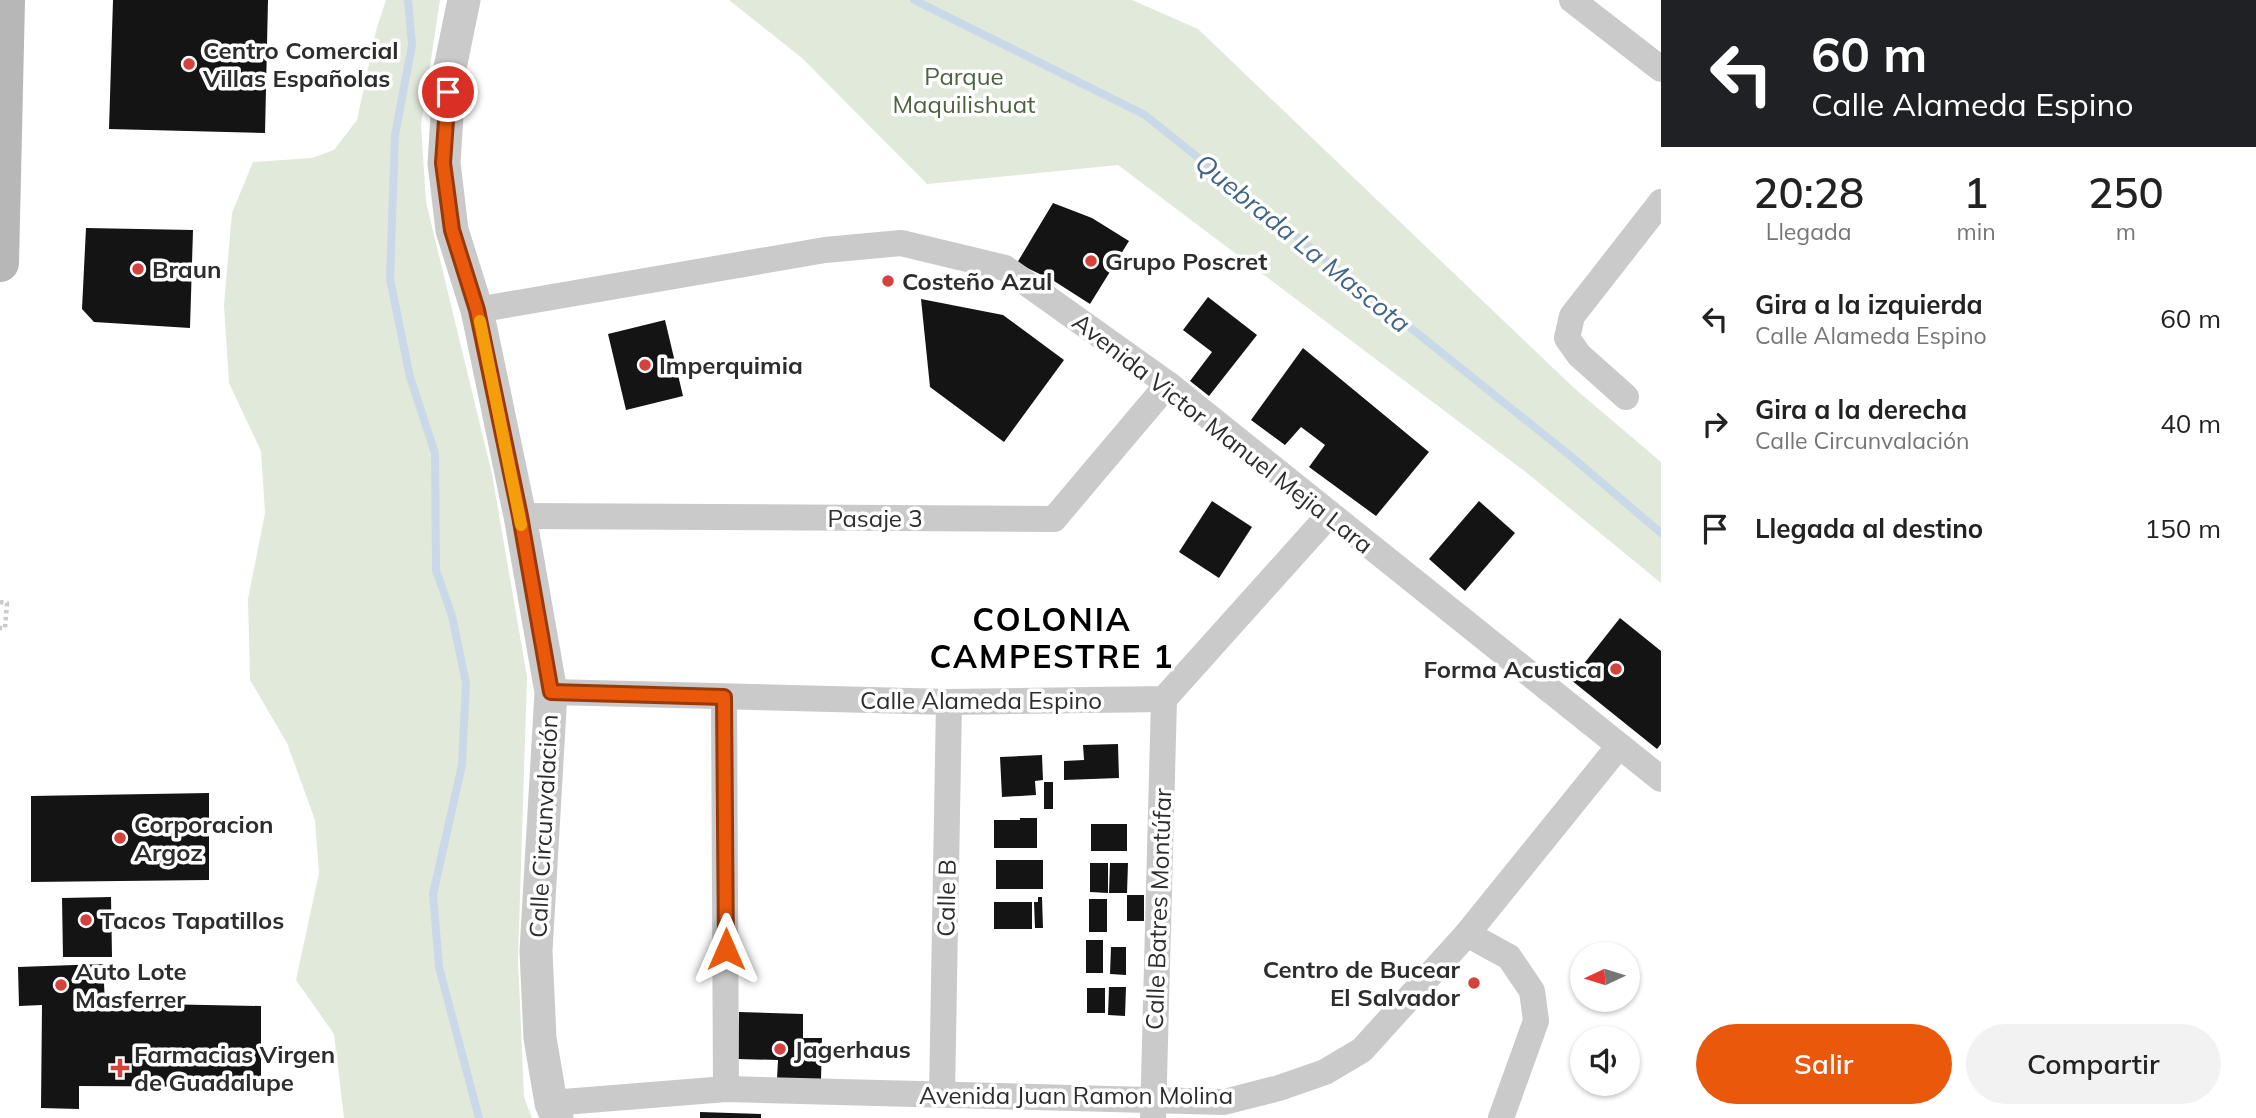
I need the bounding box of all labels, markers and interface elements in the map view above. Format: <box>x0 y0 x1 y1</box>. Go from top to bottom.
text: 60 m <box>1811 23 1927 84</box>
icon: left <box>1696 28 1787 119</box>
place label: Centro Comercial Villas Españolas <box>202 35 399 93</box>
marker: Centro Comercial Villas Españolas <box>181 56 197 72</box>
park label: Parque Maquilishuat <box>893 61 1036 119</box>
pin <box>418 62 478 122</box>
icon: arrive <box>429 73 467 111</box>
text: Calle Alameda Espino <box>1811 84 2133 124</box>
water label: Quebrada La Mascota <box>1189 146 1417 340</box>
text: 20:28 <box>1753 166 1864 219</box>
text: 1 <box>1963 166 1989 219</box>
text: 250 <box>2088 166 2164 219</box>
text: Llegada <box>1766 217 1852 246</box>
text: min <box>1956 217 1996 246</box>
text: m <box>2116 217 2136 246</box>
place label: Grupo Poscret <box>1105 246 1267 276</box>
marker: Grupo Poscret <box>1083 253 1099 269</box>
place label: Braun <box>152 254 222 284</box>
marker: Braun <box>130 261 146 277</box>
place label: Costeño Azul <box>902 266 1052 296</box>
marker: Costeño Azul <box>880 273 896 289</box>
text: Gira a la izquierda <box>1755 288 1983 321</box>
icon: left <box>1696 300 1734 338</box>
text: 60 m <box>2160 302 2221 335</box>
street label: Avenida Victor Manuel Mejia Lara <box>1067 306 1379 560</box>
text: Calle Alameda Espino <box>1755 321 1987 350</box>
place label: Imperquimia <box>659 350 803 380</box>
marker: Imperquimia <box>637 357 653 373</box>
text: Gira a la derecha <box>1755 393 1967 426</box>
icon: right <box>1696 405 1734 443</box>
text: 40 m <box>2160 407 2221 440</box>
text: Calle Circunvalación <box>1755 426 1970 455</box>
street label: Pasaje 3 <box>827 503 923 533</box>
icon: arrive <box>1696 510 1734 548</box>
text: Llegada al destino <box>1755 512 1983 545</box>
text: 150 m <box>2145 512 2221 545</box>
district label: COLONIA CAMPESTRE 1 <box>930 599 1174 676</box>
place label: Forma Acustica <box>1424 654 1602 684</box>
marker: Forma Acustica <box>1608 661 1624 677</box>
street label: Calle Alameda Espino <box>860 685 1102 715</box>
street label: Calle Circunvalación <box>522 713 564 939</box>
street label: Calle Batres Montúfar <box>1139 787 1177 1030</box>
place label: Corporacion Argoz <box>134 809 274 867</box>
marker: Corporacion Argoz <box>112 830 128 846</box>
street label: Calle B <box>930 859 962 937</box>
place label: Tacos Tapatillos <box>100 905 284 935</box>
marker: Tacos Tapatillos <box>78 912 94 928</box>
position arrow <box>689 912 763 986</box>
north arrow <box>1570 942 1640 1012</box>
map controls <box>1570 942 1640 1096</box>
place label: Centro de Bucear El Salvador <box>1263 954 1461 1012</box>
place label: Auto Lote Masferrer <box>75 956 187 1014</box>
marker: Centro de Bucear El Salvador <box>1466 975 1482 991</box>
marker: Auto Lote Masferrer <box>53 977 69 993</box>
button: Salir <box>1696 1024 1952 1104</box>
button: Compartir <box>1966 1024 2221 1104</box>
button: sound <box>1570 1026 1640 1096</box>
place label: Jagerhaus <box>794 1034 911 1064</box>
place label: Farmacias Virgen de Guadalupe <box>134 1039 335 1097</box>
marker: Jagerhaus <box>772 1041 788 1057</box>
marker: Farmacias Virgen de Guadalupe <box>112 1060 128 1076</box>
street label: Avenida Juan Ramon Molina <box>919 1080 1233 1110</box>

